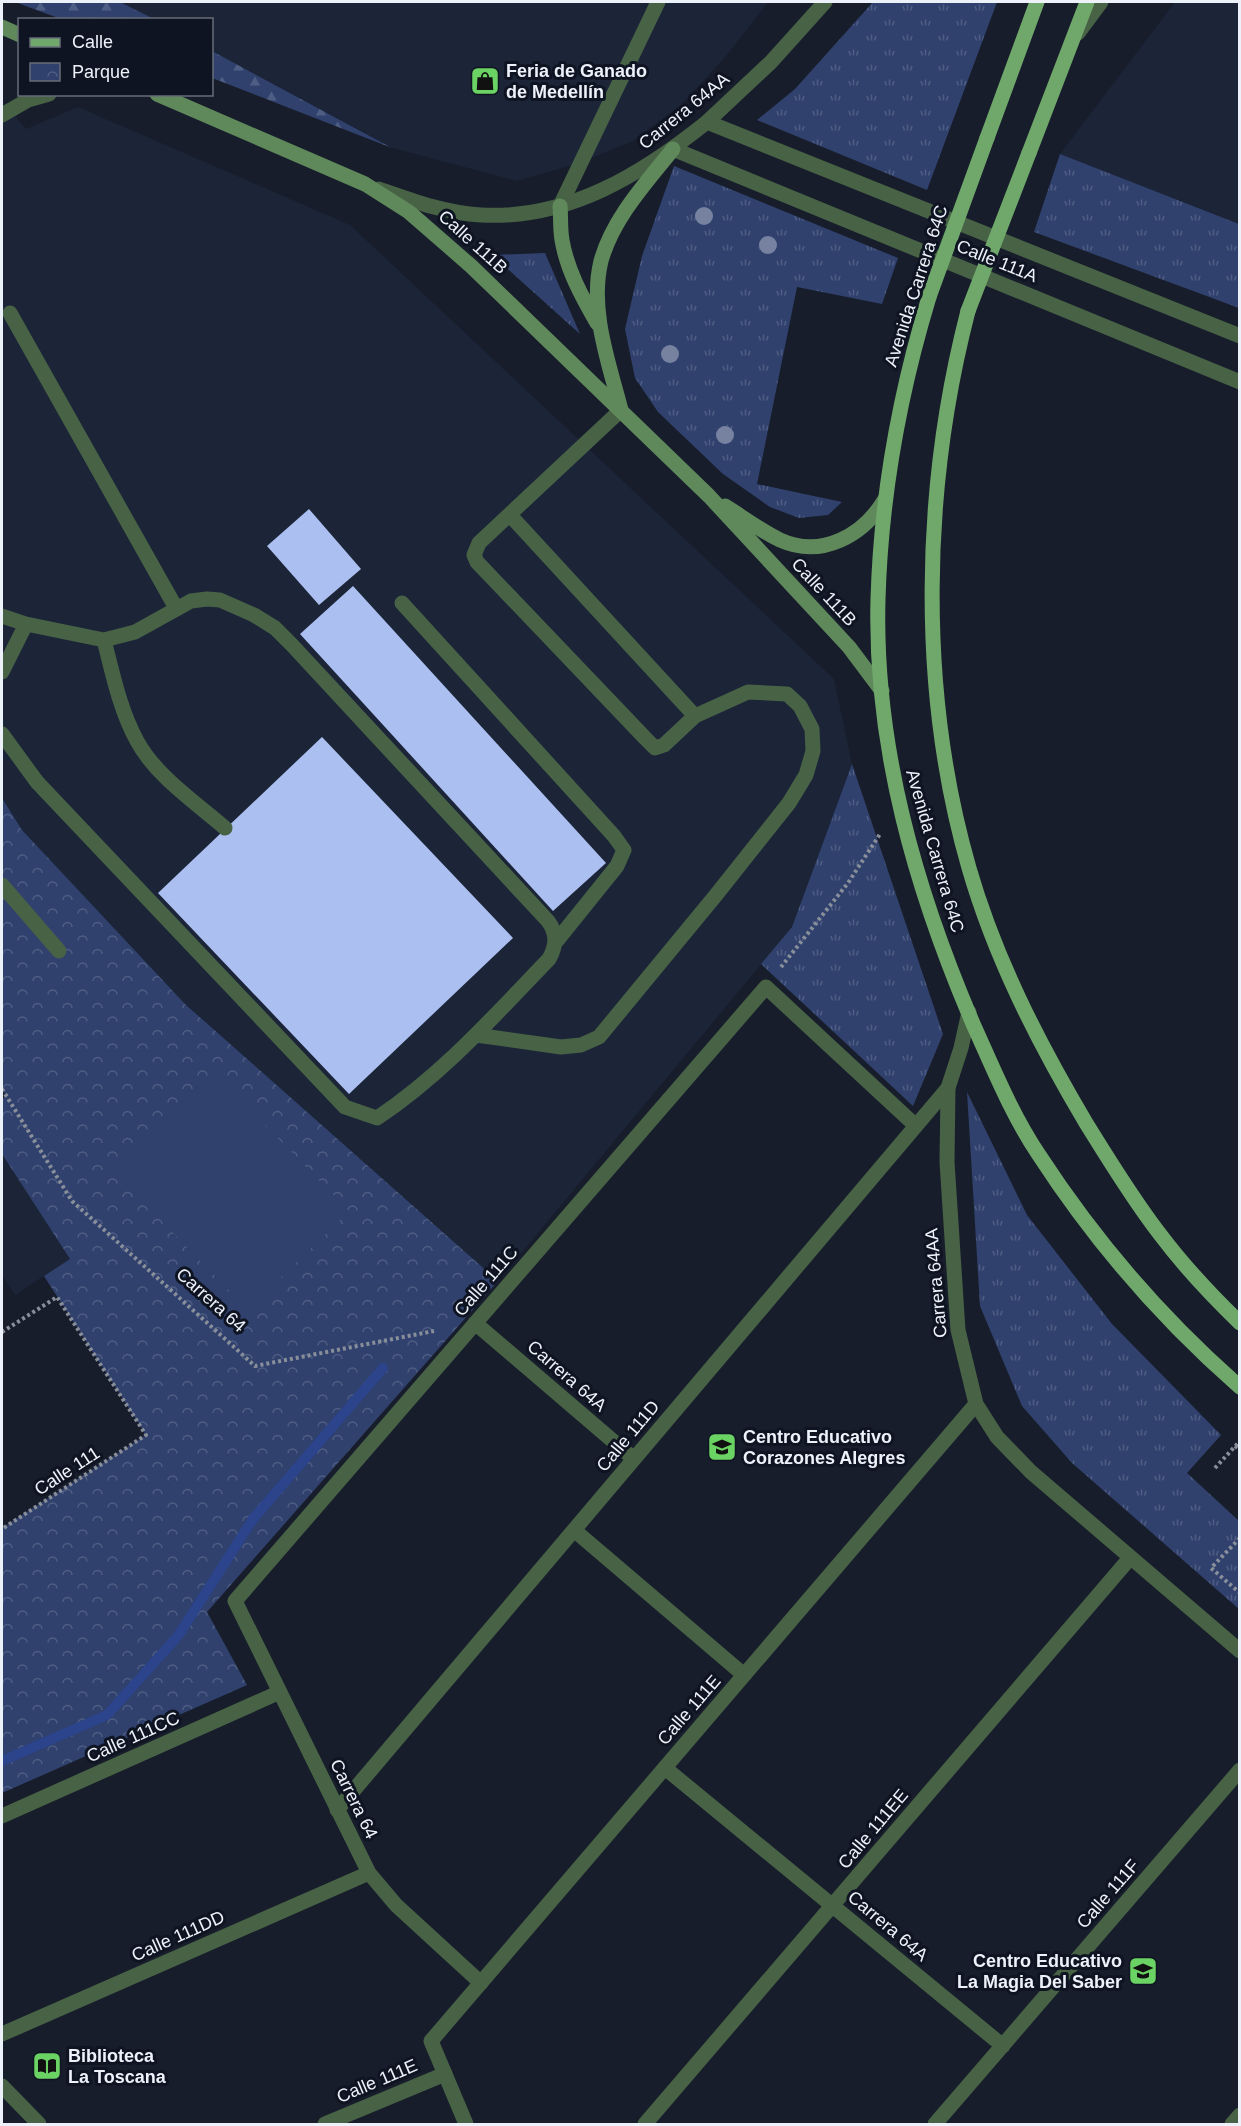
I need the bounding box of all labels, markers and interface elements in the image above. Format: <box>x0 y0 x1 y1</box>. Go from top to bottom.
legend <box>18 18 213 96</box>
text: Calle <box>72 32 113 52</box>
place label: Feria de Ganado de Medellín <box>506 61 647 102</box>
text: Parque <box>72 62 130 82</box>
shop icon: Feria de Ganado de Medellín <box>469 65 501 97</box>
street label: Carrera 64AA <box>635 69 733 153</box>
street label: Avenida Carrera 64C <box>880 203 952 369</box>
street label: Calle 111B <box>435 206 511 278</box>
street label: Calle 111A <box>954 236 1040 286</box>
street label: Calle 111B <box>788 554 860 630</box>
street label: Avenida Carrera 64C <box>902 767 968 935</box>
street label: Carrera 64AA <box>921 1227 951 1339</box>
street label: Calle 111C <box>450 1242 522 1320</box>
street label: Carrera 64 <box>172 1264 250 1336</box>
street label: Carrera 64A <box>523 1336 611 1416</box>
street label: Calle 111D <box>593 1396 663 1476</box>
place label: Centro Educativo Corazones Alegres <box>743 1427 905 1468</box>
school or university icon: Centro Educativo Corazones Alegres <box>706 1431 738 1463</box>
street label: Calle 111 <box>31 1443 103 1499</box>
street label: Calle 111E <box>653 1671 725 1749</box>
street label: Calle 111CC <box>84 1708 182 1766</box>
street label: Carrera 64 <box>326 1756 382 1842</box>
street label: Calle 111EE <box>834 1785 912 1873</box>
street label: Calle 111F <box>1073 1856 1143 1932</box>
street label: Carrera 64A <box>844 1887 932 1965</box>
street label: Calle 111DD <box>129 1907 227 1965</box>
place label: Centro Educativo La Magia Del Saber <box>957 1951 1122 1992</box>
school or university icon: Centro Educativo La Magia Del Saber <box>1127 1955 1159 1987</box>
place label: Biblioteca La Toscana <box>68 2046 167 2087</box>
library icon: Biblioteca La Toscana <box>31 2050 63 2082</box>
street label: Calle 111E <box>334 2055 420 2107</box>

